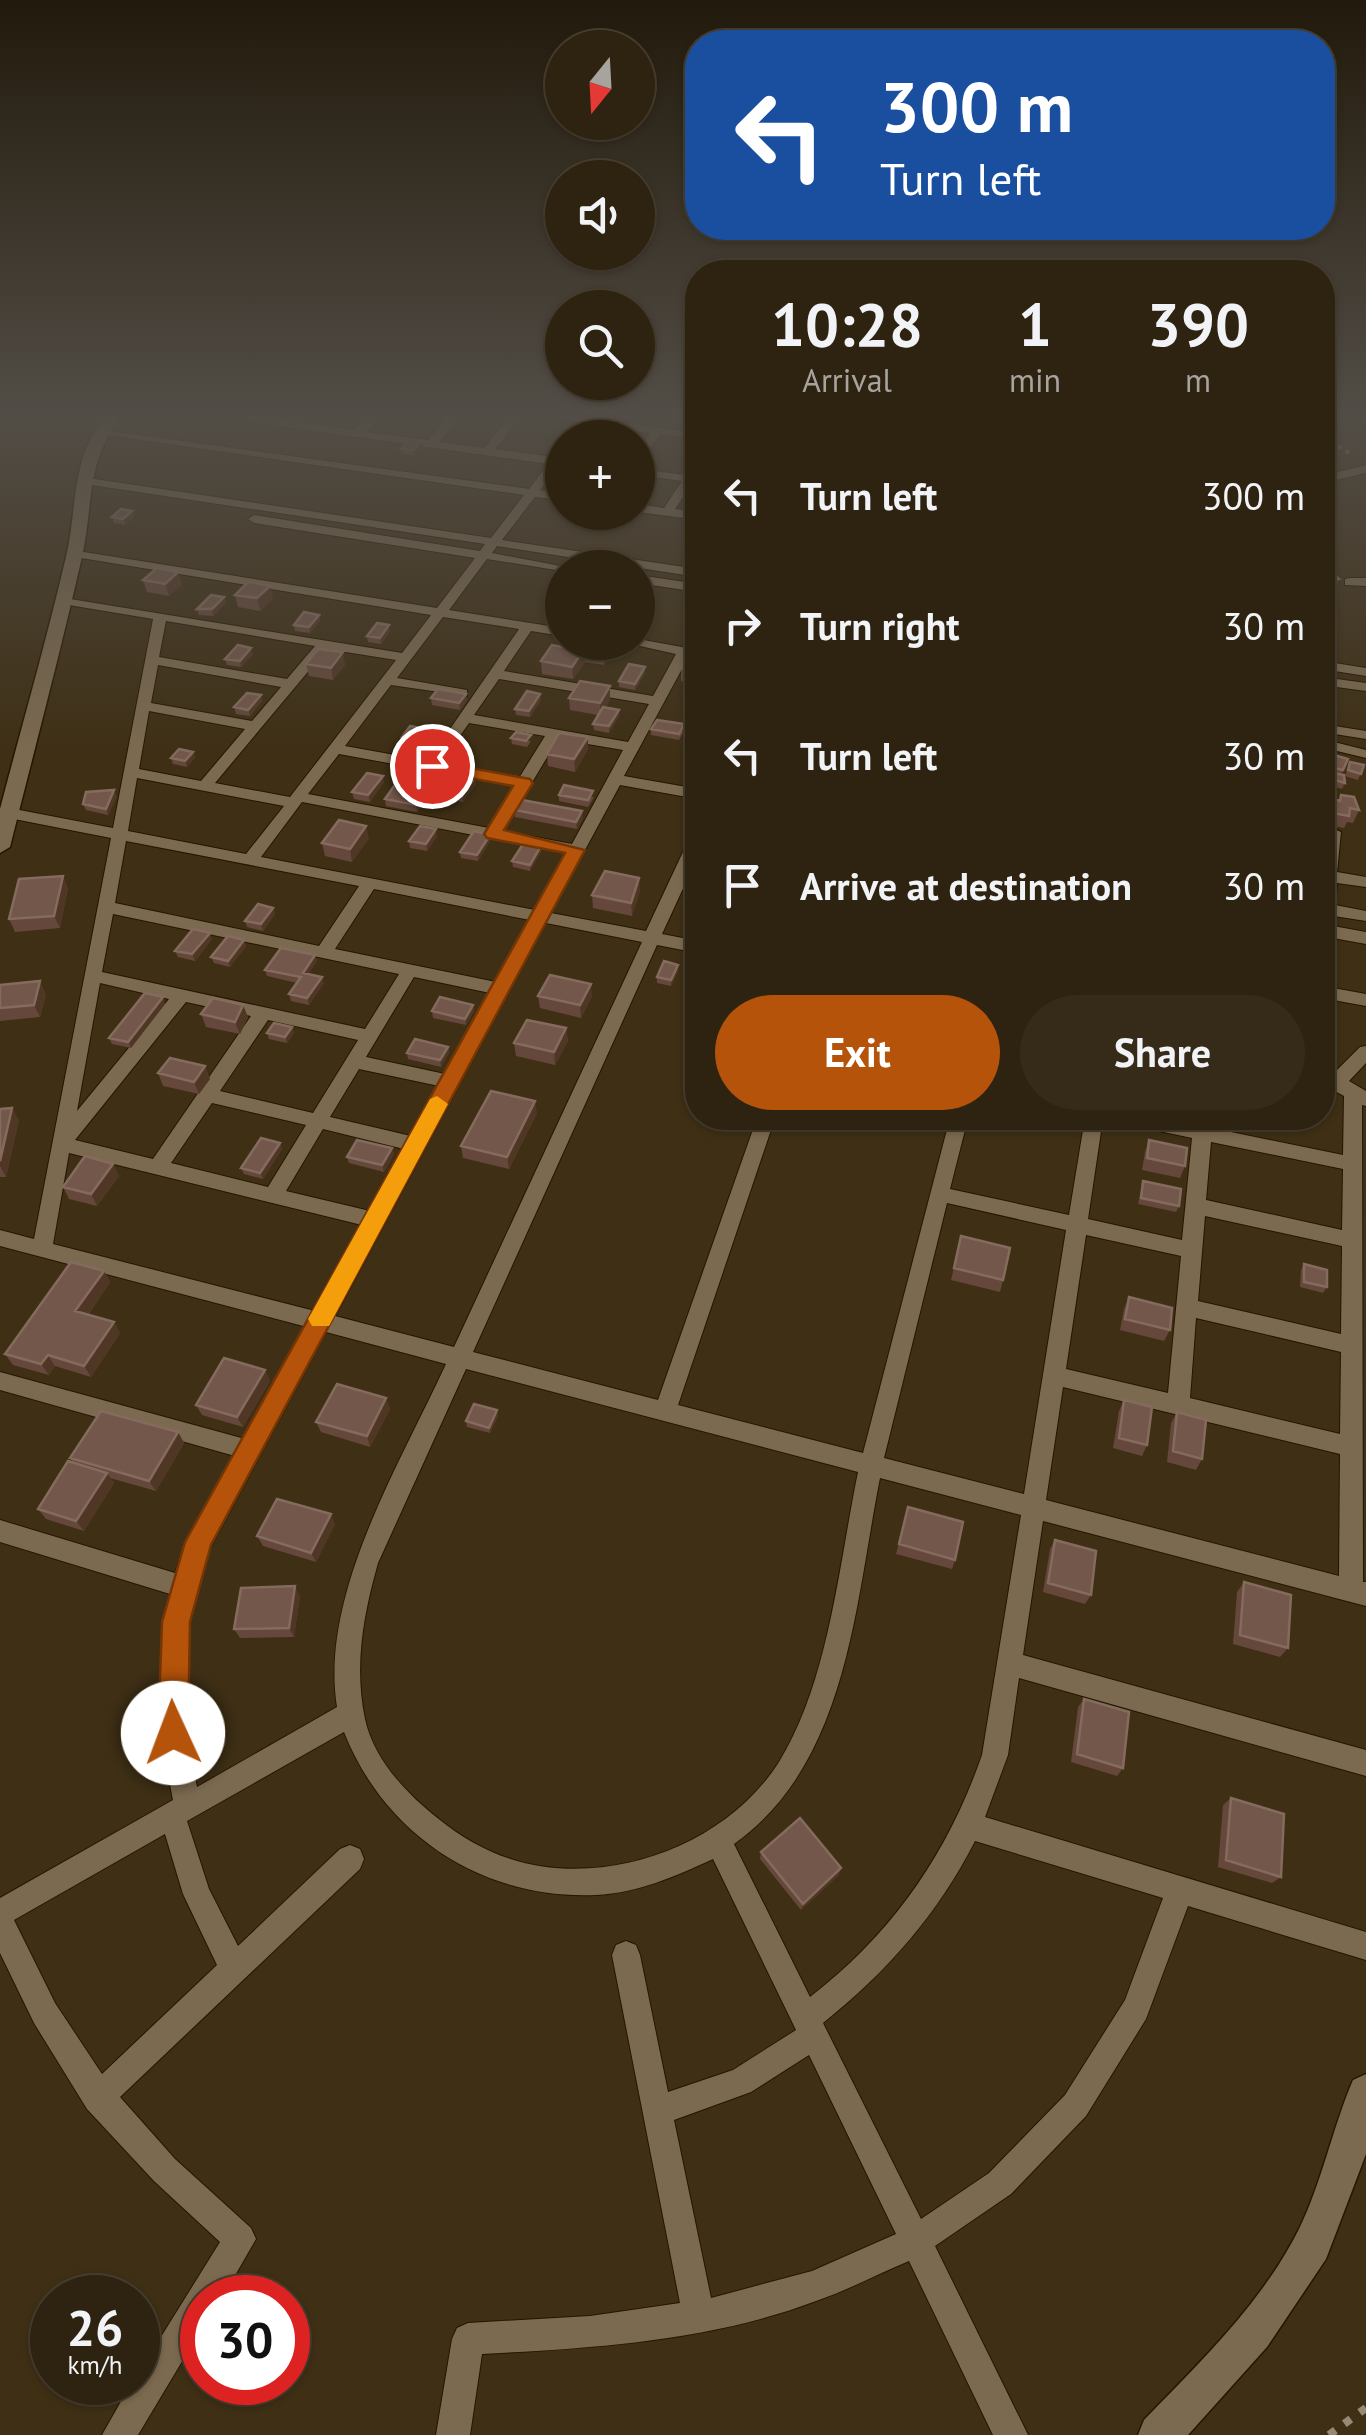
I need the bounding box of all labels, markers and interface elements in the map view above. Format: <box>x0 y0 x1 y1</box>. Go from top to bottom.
north arrow <box>545 30 655 140</box>
map controls <box>545 30 655 660</box>
text: 300 m <box>880 61 1073 151</box>
icon: left <box>715 70 845 200</box>
text: Turn left <box>880 149 1041 207</box>
button: sound <box>545 160 655 270</box>
text: 10:28 <box>771 285 923 363</box>
text: 1 <box>1018 285 1052 363</box>
text: 390 <box>1147 285 1249 363</box>
button: search <box>545 290 655 400</box>
text: Arrival <box>802 359 892 401</box>
text: min <box>1009 359 1061 401</box>
text: m <box>1185 359 1211 401</box>
button: + <box>545 420 655 530</box>
icon: left <box>715 468 770 523</box>
text: Turn left <box>800 471 937 520</box>
text: 300 m <box>1202 471 1305 520</box>
button: − <box>545 550 655 660</box>
icon: right <box>715 598 770 653</box>
text: Turn right <box>800 601 960 650</box>
text: 30 m <box>1223 601 1305 650</box>
pin <box>390 724 475 809</box>
icon: left <box>715 728 770 783</box>
text: Turn left <box>800 731 937 780</box>
text: 30 m <box>1223 731 1305 780</box>
icon: arrive <box>405 739 460 794</box>
icon: arrive <box>715 858 770 913</box>
text: Arrive at destination <box>800 861 1132 910</box>
text: 30 m <box>1223 861 1305 910</box>
button: Exit <box>715 995 1000 1110</box>
button: Share <box>1020 995 1305 1110</box>
position arrow <box>121 1681 225 1785</box>
speed limit sign: 30 <box>180 2275 310 2405</box>
text: 26 <box>67 2295 123 2360</box>
text: km/h <box>68 2349 122 2381</box>

